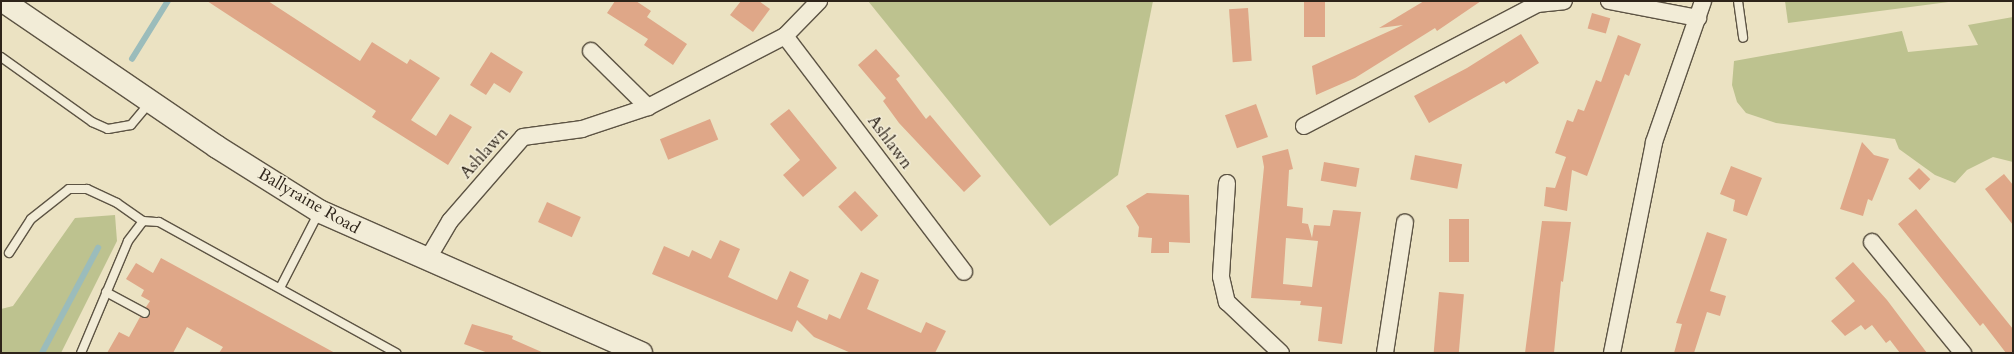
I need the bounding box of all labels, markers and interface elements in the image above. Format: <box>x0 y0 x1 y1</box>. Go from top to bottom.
street label: Ashlawn <box>863 111 917 173</box>
street label: Ashlawn <box>456 123 512 183</box>
street label: Ballyraine Road <box>254 164 364 238</box>

